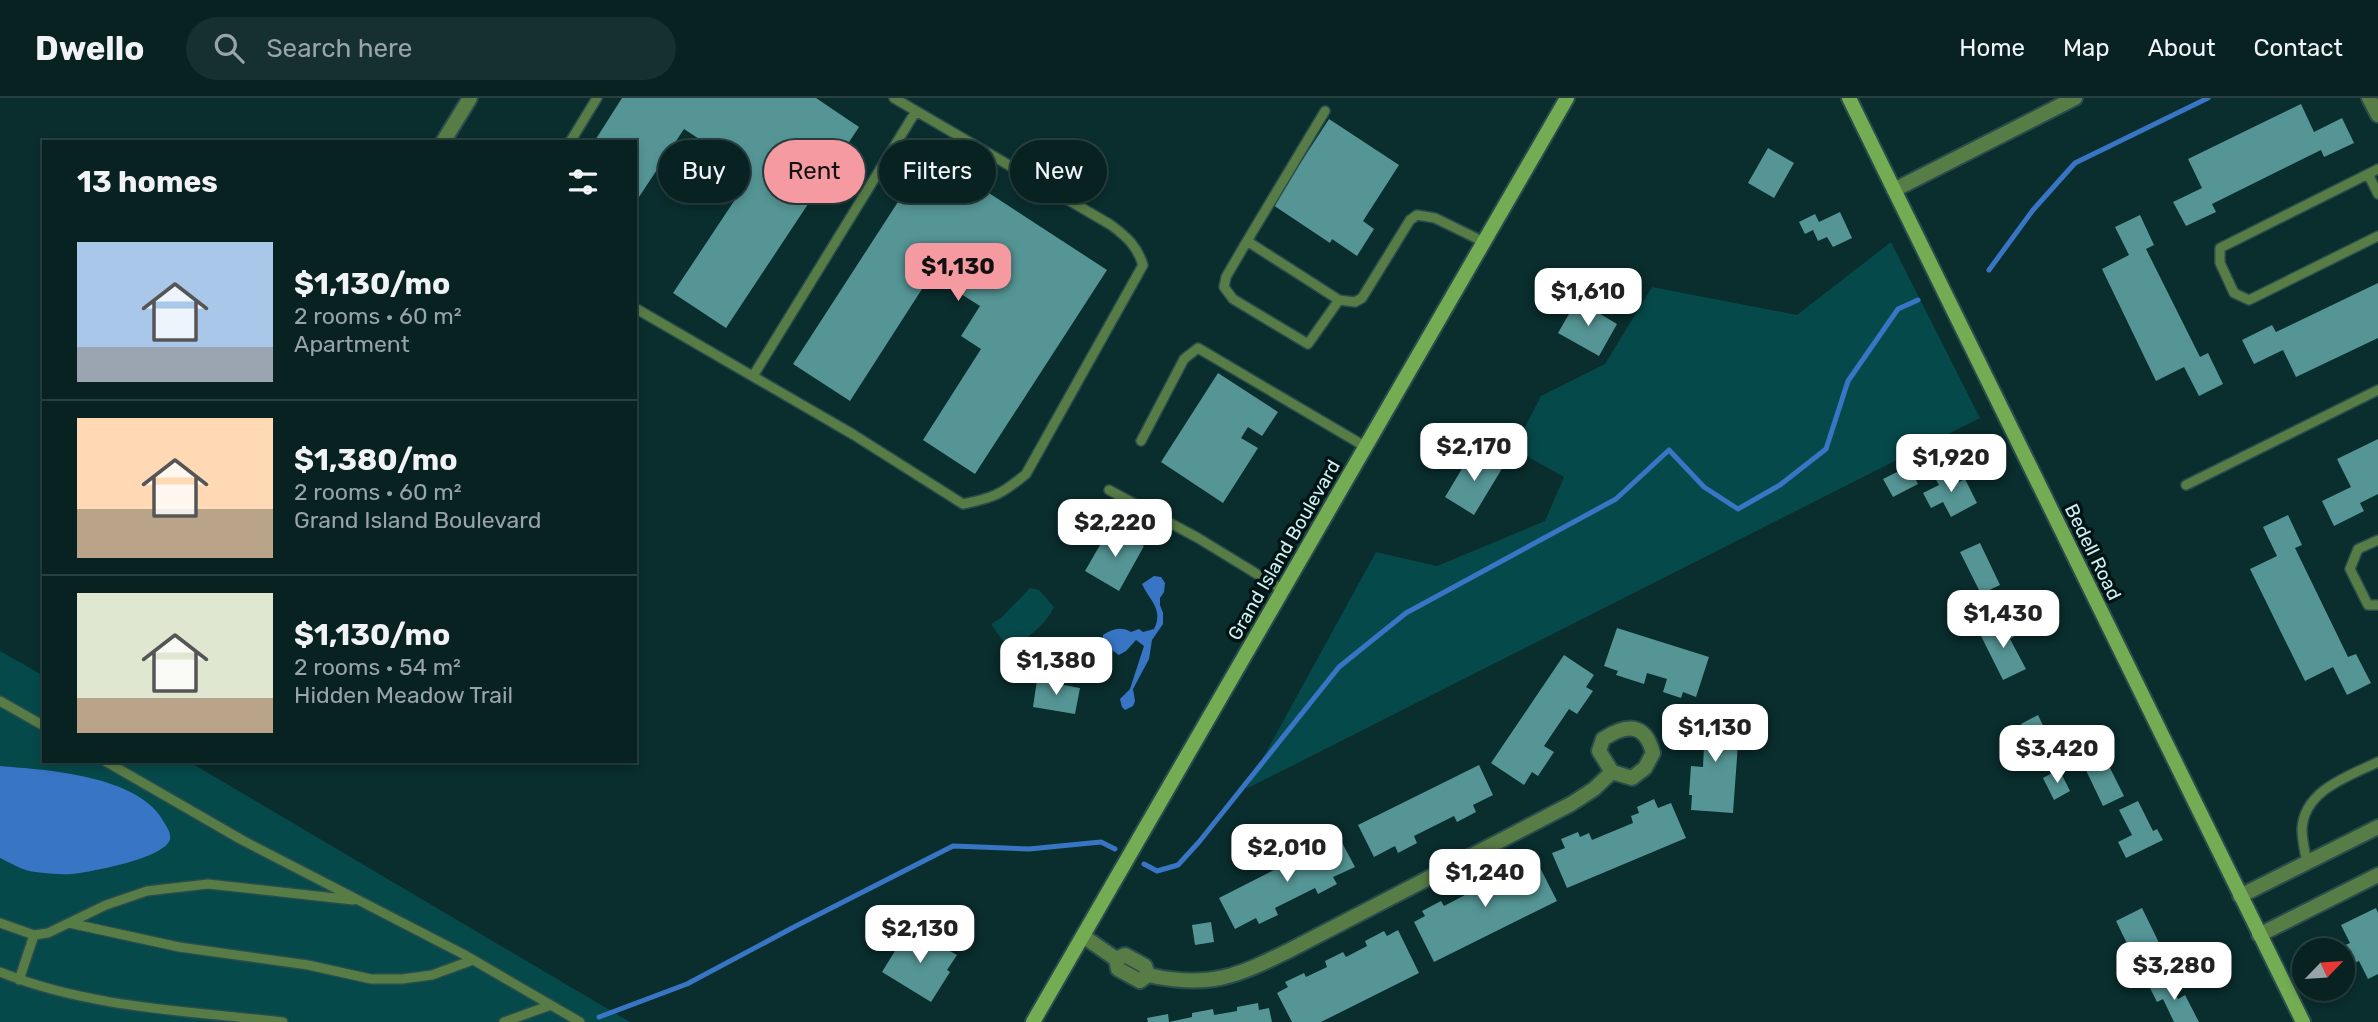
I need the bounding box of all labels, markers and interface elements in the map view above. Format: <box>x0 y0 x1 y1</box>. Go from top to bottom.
search box <box>186 17 676 80</box>
text: Dwello <box>35 29 144 68</box>
icon: search <box>210 29 248 67</box>
text: Search here <box>266 33 412 64</box>
text: Home <box>1959 34 2025 62</box>
text: Map <box>2063 34 2110 62</box>
text: About <box>2148 34 2216 62</box>
text: Contact <box>2254 34 2343 62</box>
chip: Buy <box>658 140 750 203</box>
chip: Rent <box>764 140 865 203</box>
chip: Filters <box>879 140 996 203</box>
chip: New <box>1010 140 1107 203</box>
icon: filters <box>564 163 602 201</box>
text: 13 homes <box>77 164 218 200</box>
pin: $1,130 <box>901 244 1015 303</box>
text: $1,130 <box>921 252 995 280</box>
text: $1,130/mo <box>294 266 450 302</box>
pin: $1,610 <box>1531 268 1645 328</box>
icon: home <box>133 270 217 354</box>
text: $1,610 <box>1551 277 1625 305</box>
text: 2 rooms · 60 m² <box>294 302 462 330</box>
text: Apartment <box>294 330 410 358</box>
pin: $2,170 <box>1417 424 1531 483</box>
text: $2,170 <box>1436 432 1512 460</box>
pin: $1,920 <box>1894 434 2008 494</box>
text: $1,380/mo <box>294 442 458 478</box>
text: $1,920 <box>1912 443 1990 471</box>
icon: home <box>133 446 217 530</box>
street label: Grand Island Boulevard <box>1223 456 1345 644</box>
text: 2 rooms · 60 m² <box>294 478 462 506</box>
pin: $2,220 <box>1058 500 1172 559</box>
street label: Bedell Road <box>2060 500 2126 604</box>
text: Grand Island Boulevard <box>294 506 541 534</box>
text: $2,220 <box>1074 508 1156 536</box>
pin: $1,430 <box>1946 590 2060 650</box>
text: $1,430 <box>1963 599 2043 627</box>
text: $1,130/mo <box>294 617 450 653</box>
icon: home <box>133 621 217 705</box>
pin: $1,380 <box>999 638 1113 697</box>
text: $1,380 <box>1016 646 1096 674</box>
text: 2 rooms · 54 m² <box>294 653 461 681</box>
text: Hidden Meadow Trail <box>294 681 513 709</box>
pin: $1,130 <box>1658 704 1772 764</box>
text: $1,130 <box>1678 713 1752 741</box>
pin: $3,420 <box>2000 726 2114 785</box>
text: $3,420 <box>2015 734 2099 762</box>
pin: $2,010 <box>1230 824 1344 884</box>
text: $2,010 <box>1247 833 1327 861</box>
pin: $1,240 <box>1428 850 1542 909</box>
text: $1,240 <box>1445 858 1525 886</box>
pin: $2,130 <box>863 906 977 965</box>
text: $2,130 <box>881 914 959 942</box>
north arrow <box>2292 938 2356 1001</box>
map controls <box>2292 938 2355 1001</box>
pin: $3,280 <box>2117 942 2231 1002</box>
text: $3,280 <box>2132 951 2216 979</box>

